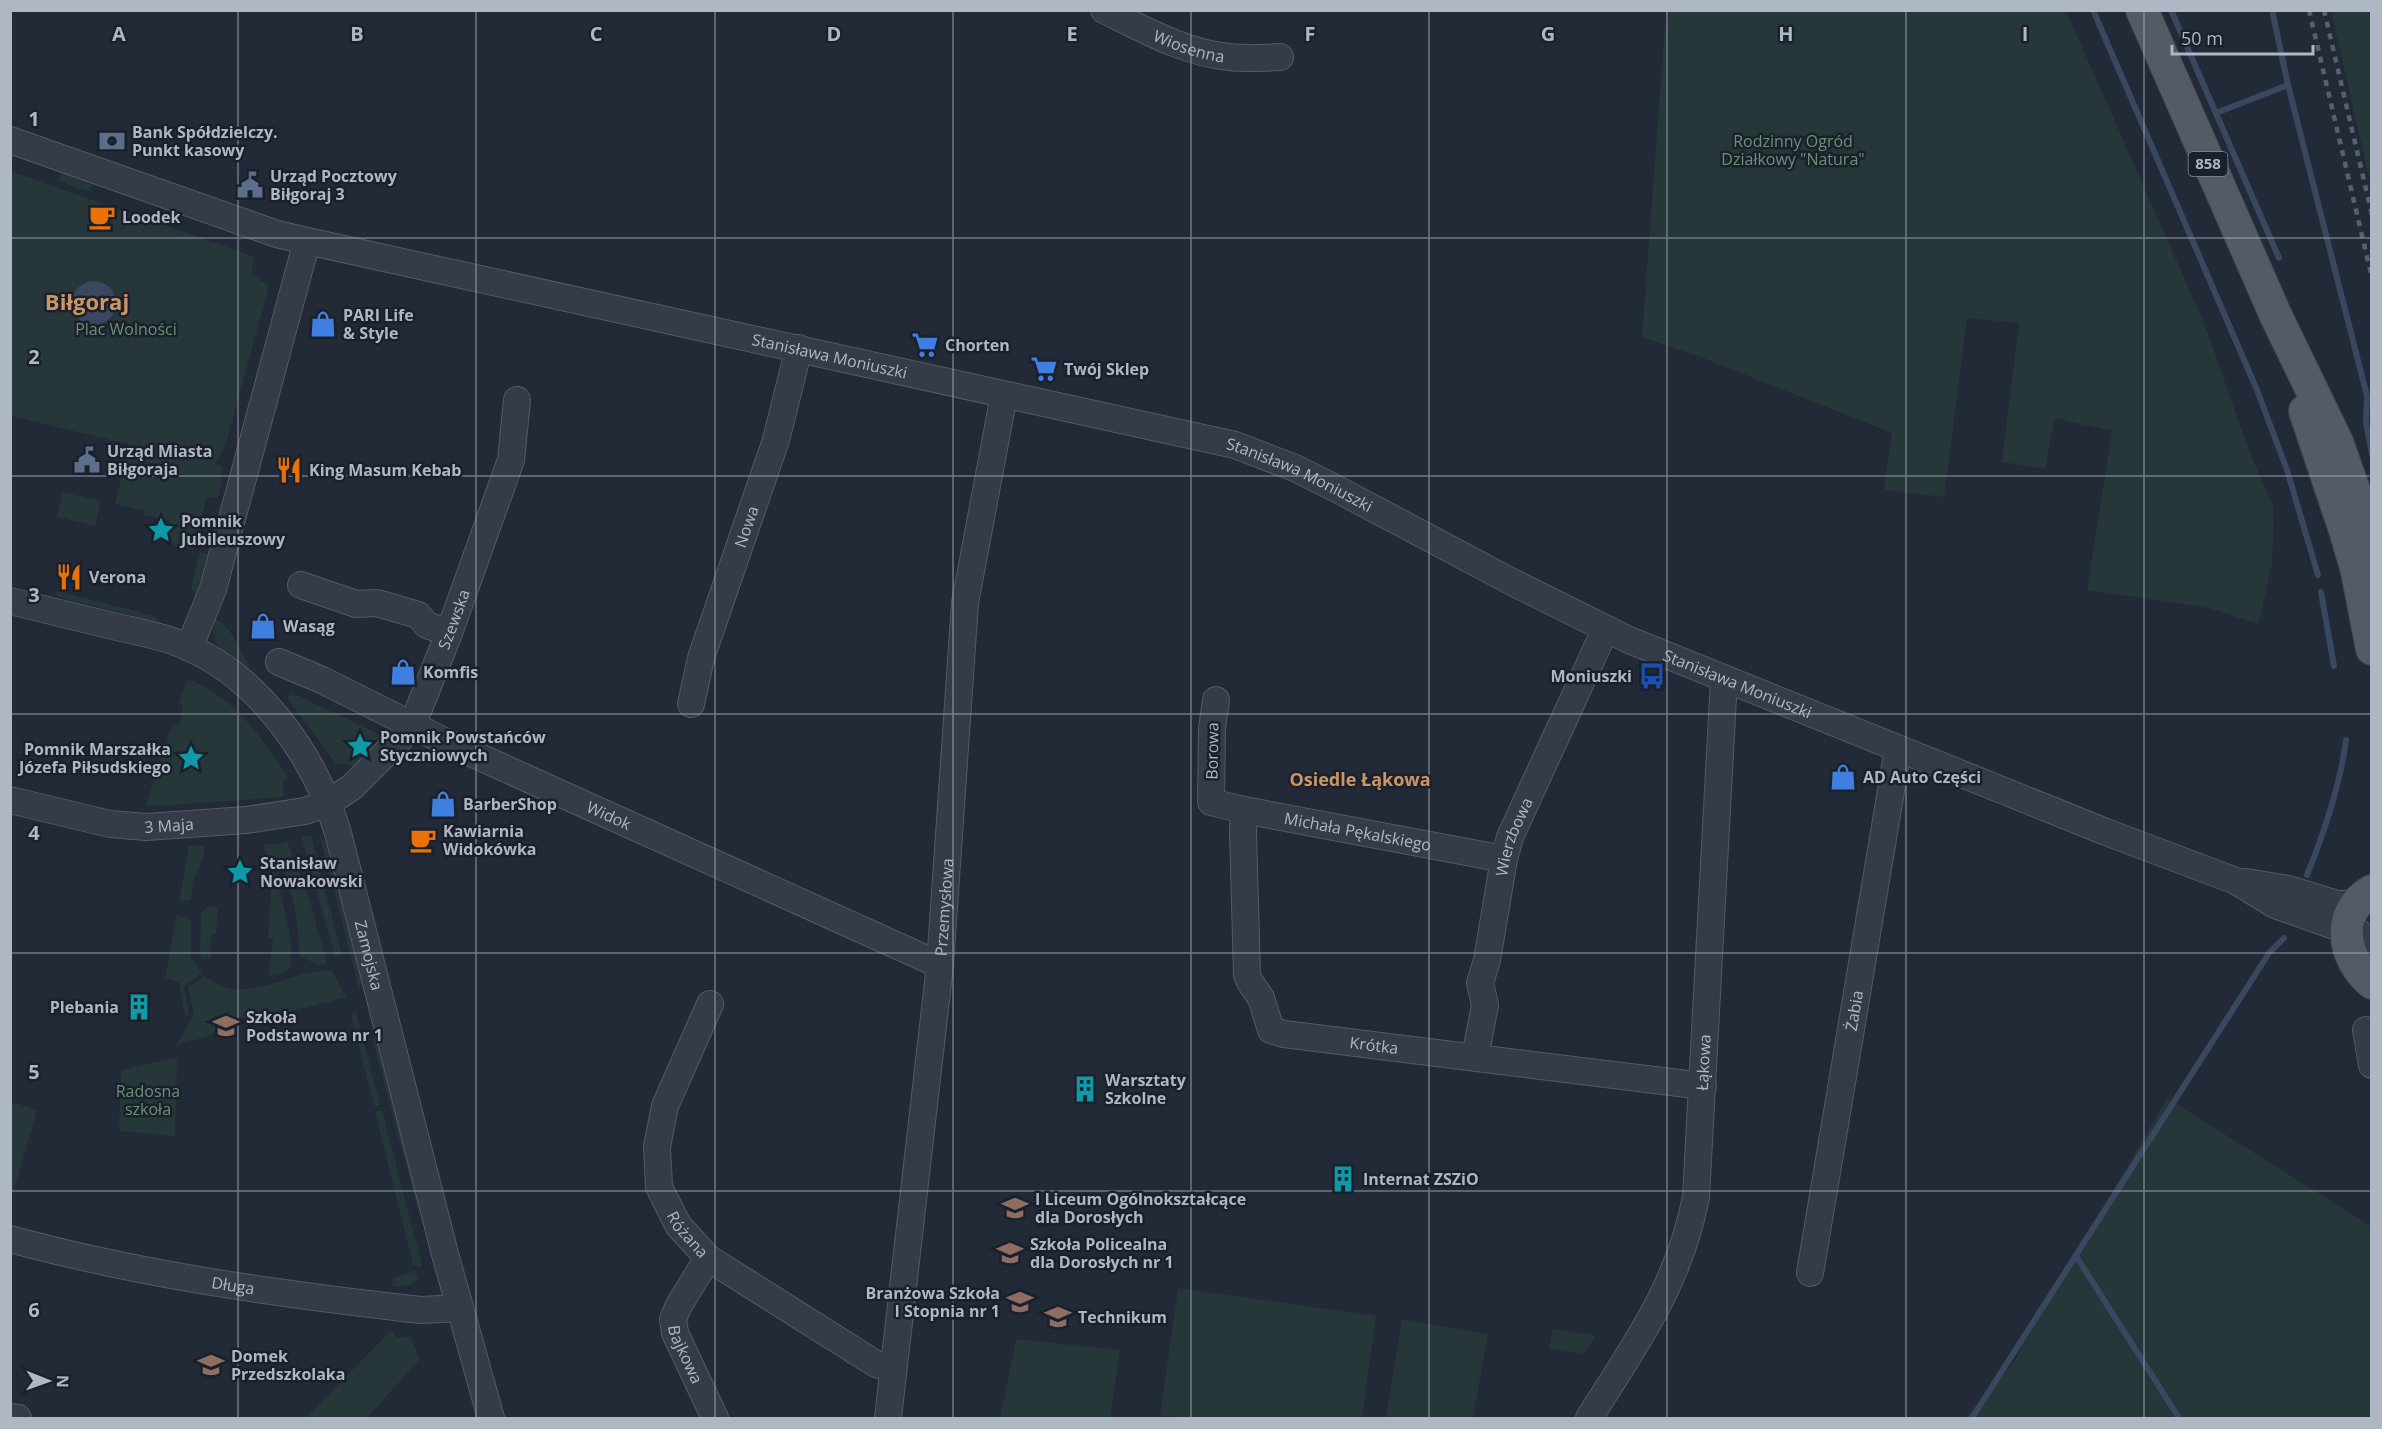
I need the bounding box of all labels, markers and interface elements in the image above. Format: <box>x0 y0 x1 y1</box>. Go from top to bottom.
scale bar <box>2172 18 2313 56</box>
text: A <box>112 20 126 47</box>
text: B <box>350 20 364 47</box>
text: C <box>590 20 603 47</box>
text: D <box>827 20 841 47</box>
text: E <box>1066 20 1078 47</box>
text: F <box>1305 20 1315 47</box>
text: G <box>1541 20 1555 47</box>
text: H <box>1778 20 1794 47</box>
text: I <box>2022 20 2028 47</box>
street label: Wiosenna <box>1150 25 1226 67</box>
text: 50 m <box>2181 26 2223 50</box>
text: 1 <box>28 105 40 132</box>
place label: Bank Spółdzielczy. Punkt kasowy <box>132 121 278 161</box>
bank icon: Bank Spółdzielczy. Punkt kasowy <box>97 126 127 156</box>
park label: Rodzinny Ogród Działkowy "Natura" <box>1721 130 1865 170</box>
road number: 858 <box>2188 152 2228 176</box>
place label: Urząd Pocztowy Biłgoraj 3 <box>270 165 398 205</box>
public building icon: Urząd Pocztowy Biłgoraj 3 <box>235 170 265 200</box>
cafe icon: Loodek <box>87 202 117 232</box>
place label: Loodek <box>122 206 180 228</box>
district label: Biłgoraj <box>45 286 129 316</box>
place label: PARI Life & Style <box>343 304 414 344</box>
shop icon: PARI Life & Style <box>308 309 338 339</box>
park label: Plac Wolności <box>75 318 177 340</box>
street label: Stanisława Moniuszki <box>750 328 909 384</box>
supermarket icon: Chorten <box>910 330 940 360</box>
place label: Chorten <box>945 334 1010 356</box>
text: 2 <box>28 343 40 370</box>
supermarket icon: Twój Sklep <box>1029 354 1059 384</box>
place label: Twój Sklep <box>1064 358 1149 380</box>
street label: Stanisława Moniuszki <box>1225 432 1377 517</box>
place label: Urząd Miasta Biłgoraja <box>107 440 212 480</box>
public building icon: Urząd Miasta Biłgoraja <box>72 445 102 475</box>
restaurant icon: King Masum Kebab <box>274 455 304 485</box>
place label: King Masum Kebab <box>309 459 461 481</box>
street label: Nowa <box>729 503 764 551</box>
place label: Pomnik Jubileuszowy <box>179 510 286 550</box>
place icon: Pomnik Jubileuszowy <box>146 515 176 545</box>
restaurant icon: Verona <box>54 562 84 592</box>
place label: Verona <box>89 566 146 588</box>
text: 3 <box>28 581 40 608</box>
street label: Szewska <box>433 586 475 653</box>
shop icon: Wasąg <box>248 611 278 641</box>
place label: Wasąg <box>283 615 335 637</box>
street label: Stanisława Moniuszki <box>1660 644 1815 723</box>
shop icon: Komfis <box>388 657 418 687</box>
place label: Komfis <box>423 661 478 683</box>
bus stop icon: Moniuszki <box>1637 661 1667 691</box>
place label: Moniuszki <box>1551 665 1632 687</box>
street label: Borowa <box>1201 722 1223 780</box>
place label: Pomnik Powstańców Styczniowych <box>380 726 546 766</box>
place icon: Pomnik Powstańców Styczniowych <box>345 731 375 761</box>
place label: Pomnik Marszałka Józefa Piłsudskiego <box>17 738 171 778</box>
place icon: Pomnik Marszałka Józefa Piłsudskiego <box>176 743 206 773</box>
shop icon: AD Auto Części <box>1828 762 1858 792</box>
place label: AD Auto Części <box>1863 766 1981 788</box>
district label: Osiedle Łąkowa <box>1289 767 1431 791</box>
shop icon: BarberShop <box>428 789 458 819</box>
place label: BarberShop <box>463 793 557 815</box>
street label: Wierzbowa <box>1490 794 1538 878</box>
street label: Widok <box>583 796 635 835</box>
street label: Michała Pękalskiego <box>1282 807 1433 856</box>
street label: 3 Maja <box>144 813 194 838</box>
text: 4 <box>28 819 40 846</box>
place label: Kawiarnia Widokówka <box>443 820 537 860</box>
cafe icon: Kawiarnia Widokówka <box>408 825 438 855</box>
place label: Stanisław Nowakowski <box>260 852 363 892</box>
place icon: Stanisław Nowakowski <box>225 857 255 887</box>
street label: Przemysłowa <box>930 857 958 957</box>
street label: Zamojska <box>350 918 389 993</box>
street label: Żabia <box>1840 989 1868 1033</box>
building icon: Plebania <box>124 992 154 1022</box>
place label: Plebania <box>50 996 119 1018</box>
place label: Szkoła Podstawowa nr 1 <box>246 1006 383 1046</box>
school or university icon: Szkoła Podstawowa nr 1 <box>211 1011 241 1041</box>
street label: Krótka <box>1348 1031 1400 1059</box>
street label: Łąkowa <box>1691 1034 1716 1091</box>
text: 5 <box>28 1058 40 1085</box>
place label: Warsztaty Szkolne <box>1105 1069 1187 1109</box>
building icon: Warsztaty Szkolne <box>1070 1074 1100 1104</box>
park label: Radosna szkoła <box>116 1080 180 1120</box>
building icon: Internat ZSZiO <box>1328 1164 1358 1194</box>
place label: Internat ZSZiO <box>1363 1168 1479 1190</box>
place label: I Liceum Ogólnokształcące dla Dorosłych <box>1035 1188 1246 1228</box>
school or university icon: I Liceum Ogólnokształcące dla Dorosłych <box>1000 1193 1030 1223</box>
street label: Różana <box>662 1207 713 1262</box>
place label: Szkoła Policealna dla Dorosłych nr 1 <box>1030 1233 1174 1273</box>
school or university icon: Szkoła Policealna dla Dorosłych nr 1 <box>995 1238 1025 1268</box>
street label: Długa <box>210 1271 256 1300</box>
place label: Branżowa Szkoła I Stopnia nr 1 <box>866 1282 1000 1322</box>
school or university icon: Branżowa Szkoła I Stopnia nr 1 <box>1005 1287 1035 1317</box>
text: 6 <box>28 1296 40 1323</box>
school or university icon: Technikum <box>1043 1302 1073 1332</box>
place label: Technikum <box>1078 1306 1167 1328</box>
street label: Bajkowa <box>663 1324 708 1387</box>
place label: Domek Przedszkolaka <box>231 1345 345 1385</box>
school or university icon: Domek Przedszkolaka <box>196 1350 226 1380</box>
north arrow <box>18 1351 78 1411</box>
text: N <box>52 1375 74 1388</box>

